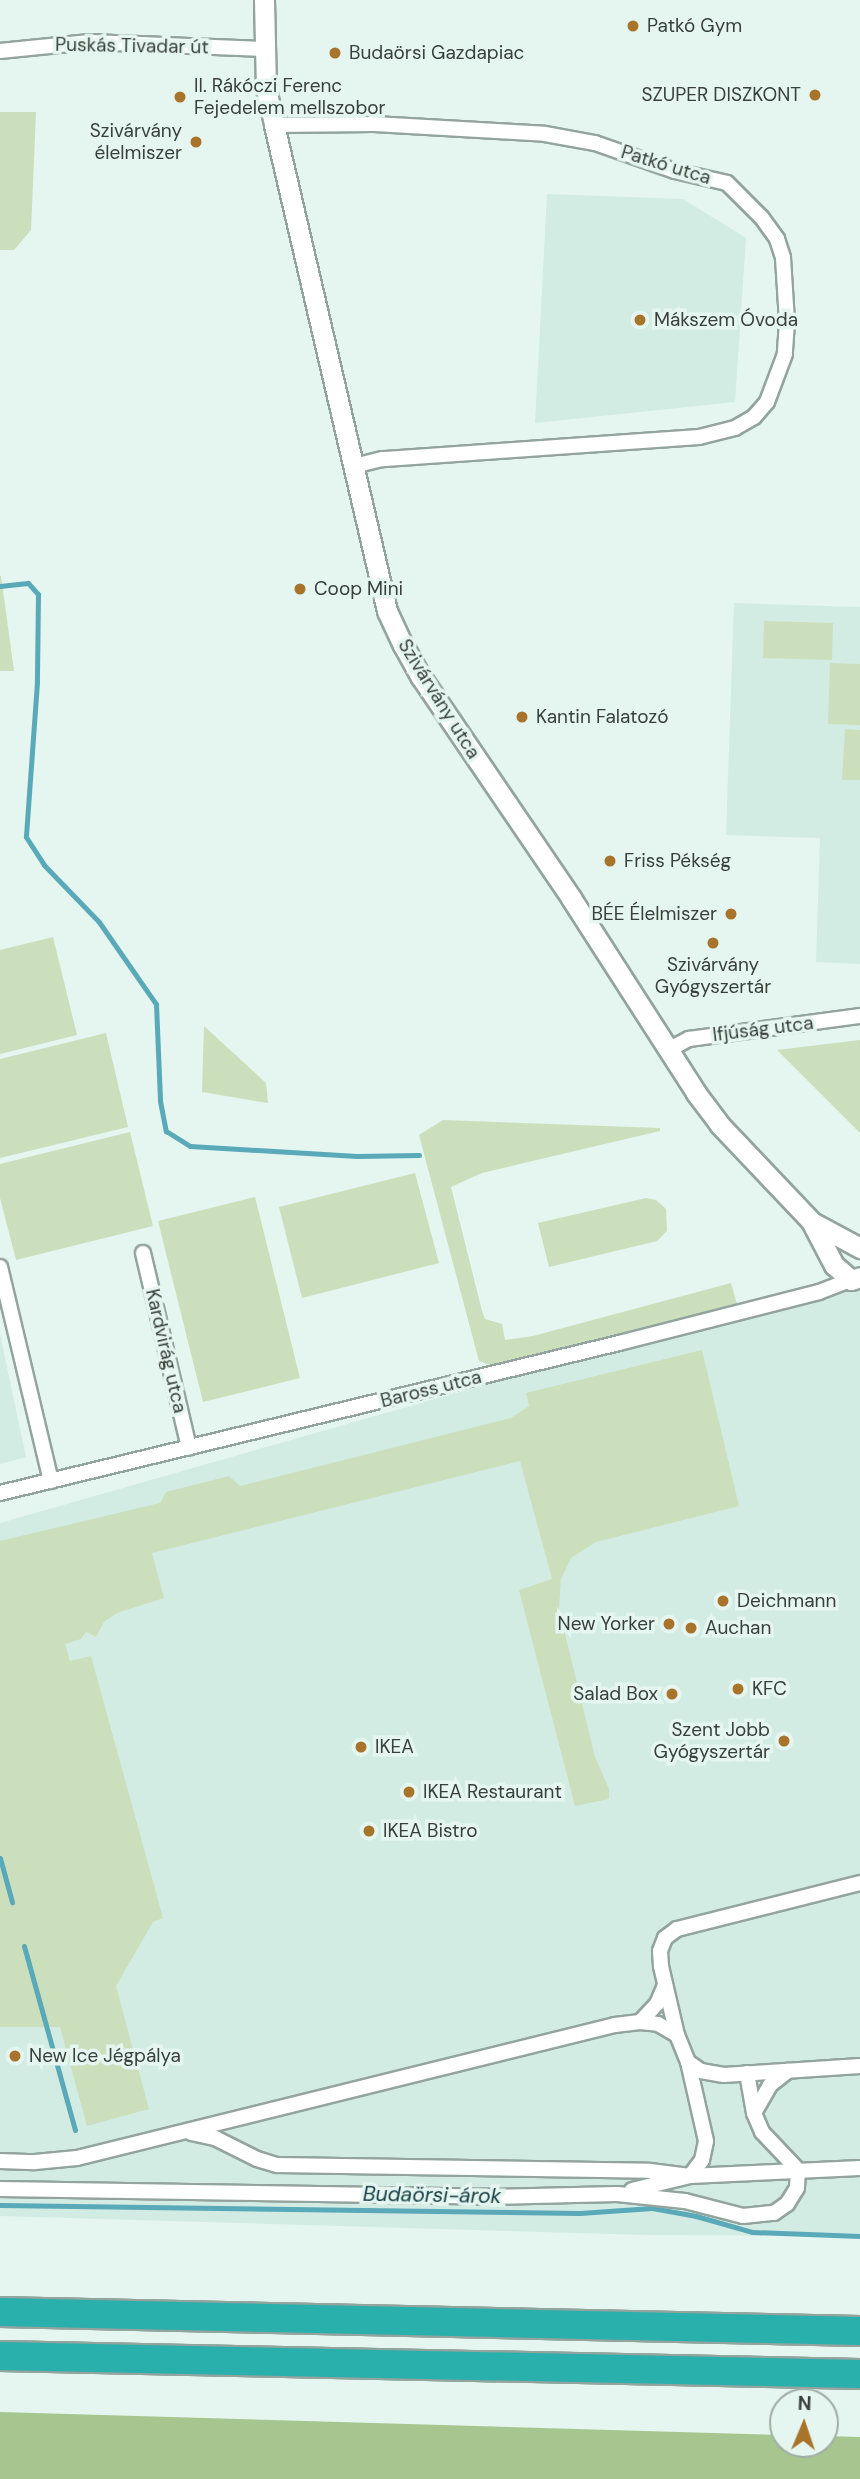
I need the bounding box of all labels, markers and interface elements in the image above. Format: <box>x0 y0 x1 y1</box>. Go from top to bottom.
place label: Patkó Gym <box>647 15 742 37</box>
marker: Patkó Gym <box>625 18 641 34</box>
street label: Puskás Tivadar út <box>55 33 209 59</box>
place label: Budaörsi Gazdapiac <box>349 42 524 64</box>
marker: Budaörsi Gazdapiac <box>327 45 343 61</box>
place label: II. Rákóczi Ferenc Fejedelem mellszobor <box>194 75 386 119</box>
place label: SZUPER DISZKONT <box>642 84 801 106</box>
marker: SZUPER DISZKONT <box>807 87 823 103</box>
marker: II. Rákóczi Ferenc Fejedelem mellszobor <box>172 89 188 105</box>
place label: Szivárvány élelmiszer <box>90 120 182 164</box>
marker: Szivárvány élelmiszer <box>188 134 204 150</box>
street label: Patkó utca <box>618 141 714 189</box>
place label: Mákszem Óvoda <box>654 309 798 331</box>
marker: Mákszem Óvoda <box>632 312 648 328</box>
place label: Coop Mini <box>314 578 403 600</box>
marker: Coop Mini <box>292 581 308 597</box>
street label: Szivárvány utca <box>393 635 485 763</box>
place label: Kantin Falatozó <box>536 706 668 728</box>
marker: Kantin Falatozó <box>514 709 530 725</box>
place label: Friss Pékség <box>624 850 731 872</box>
marker: Friss Pékség <box>602 853 618 869</box>
place label: BÉE Élelmiszer <box>591 903 717 925</box>
marker: BÉE Élelmiszer <box>723 906 739 922</box>
marker: Szivárvány Gyógyszertár <box>705 935 721 951</box>
place label: Szivárvány Gyógyszertár <box>655 954 771 998</box>
street label: Ifjúság utca <box>711 1012 815 1046</box>
street label: Kardvirág utca <box>141 1287 191 1415</box>
street label: Baross utca <box>378 1365 484 1413</box>
place label: Deichmann <box>737 1590 836 1612</box>
marker: Deichmann <box>715 1593 731 1609</box>
place label: New Yorker <box>558 1613 655 1635</box>
marker: New Yorker <box>661 1616 677 1632</box>
place label: Auchan <box>705 1617 771 1639</box>
marker: Auchan <box>683 1620 699 1636</box>
place label: KFC <box>752 1678 787 1700</box>
marker: KFC <box>730 1681 746 1697</box>
place label: Salad Box <box>573 1683 658 1705</box>
marker: Salad Box <box>664 1686 680 1702</box>
place label: Szent Jobb Gyógyszertár <box>654 1719 770 1763</box>
marker: Szent Jobb Gyógyszertár <box>776 1733 792 1749</box>
place label: IKEA <box>375 1736 414 1758</box>
marker: IKEA <box>353 1739 369 1755</box>
place label: IKEA Restaurant <box>423 1781 562 1803</box>
marker: IKEA Restaurant <box>401 1784 417 1800</box>
place label: IKEA Bistro <box>383 1820 477 1842</box>
marker: IKEA Bistro <box>361 1823 377 1839</box>
place label: New Ice Jégpálya <box>29 2045 181 2067</box>
marker: New Ice Jégpálya <box>7 2048 23 2064</box>
water label: Budaörsi-árok <box>363 2181 501 2209</box>
north arrow <box>769 2388 839 2458</box>
text: N <box>797 2391 812 2416</box>

